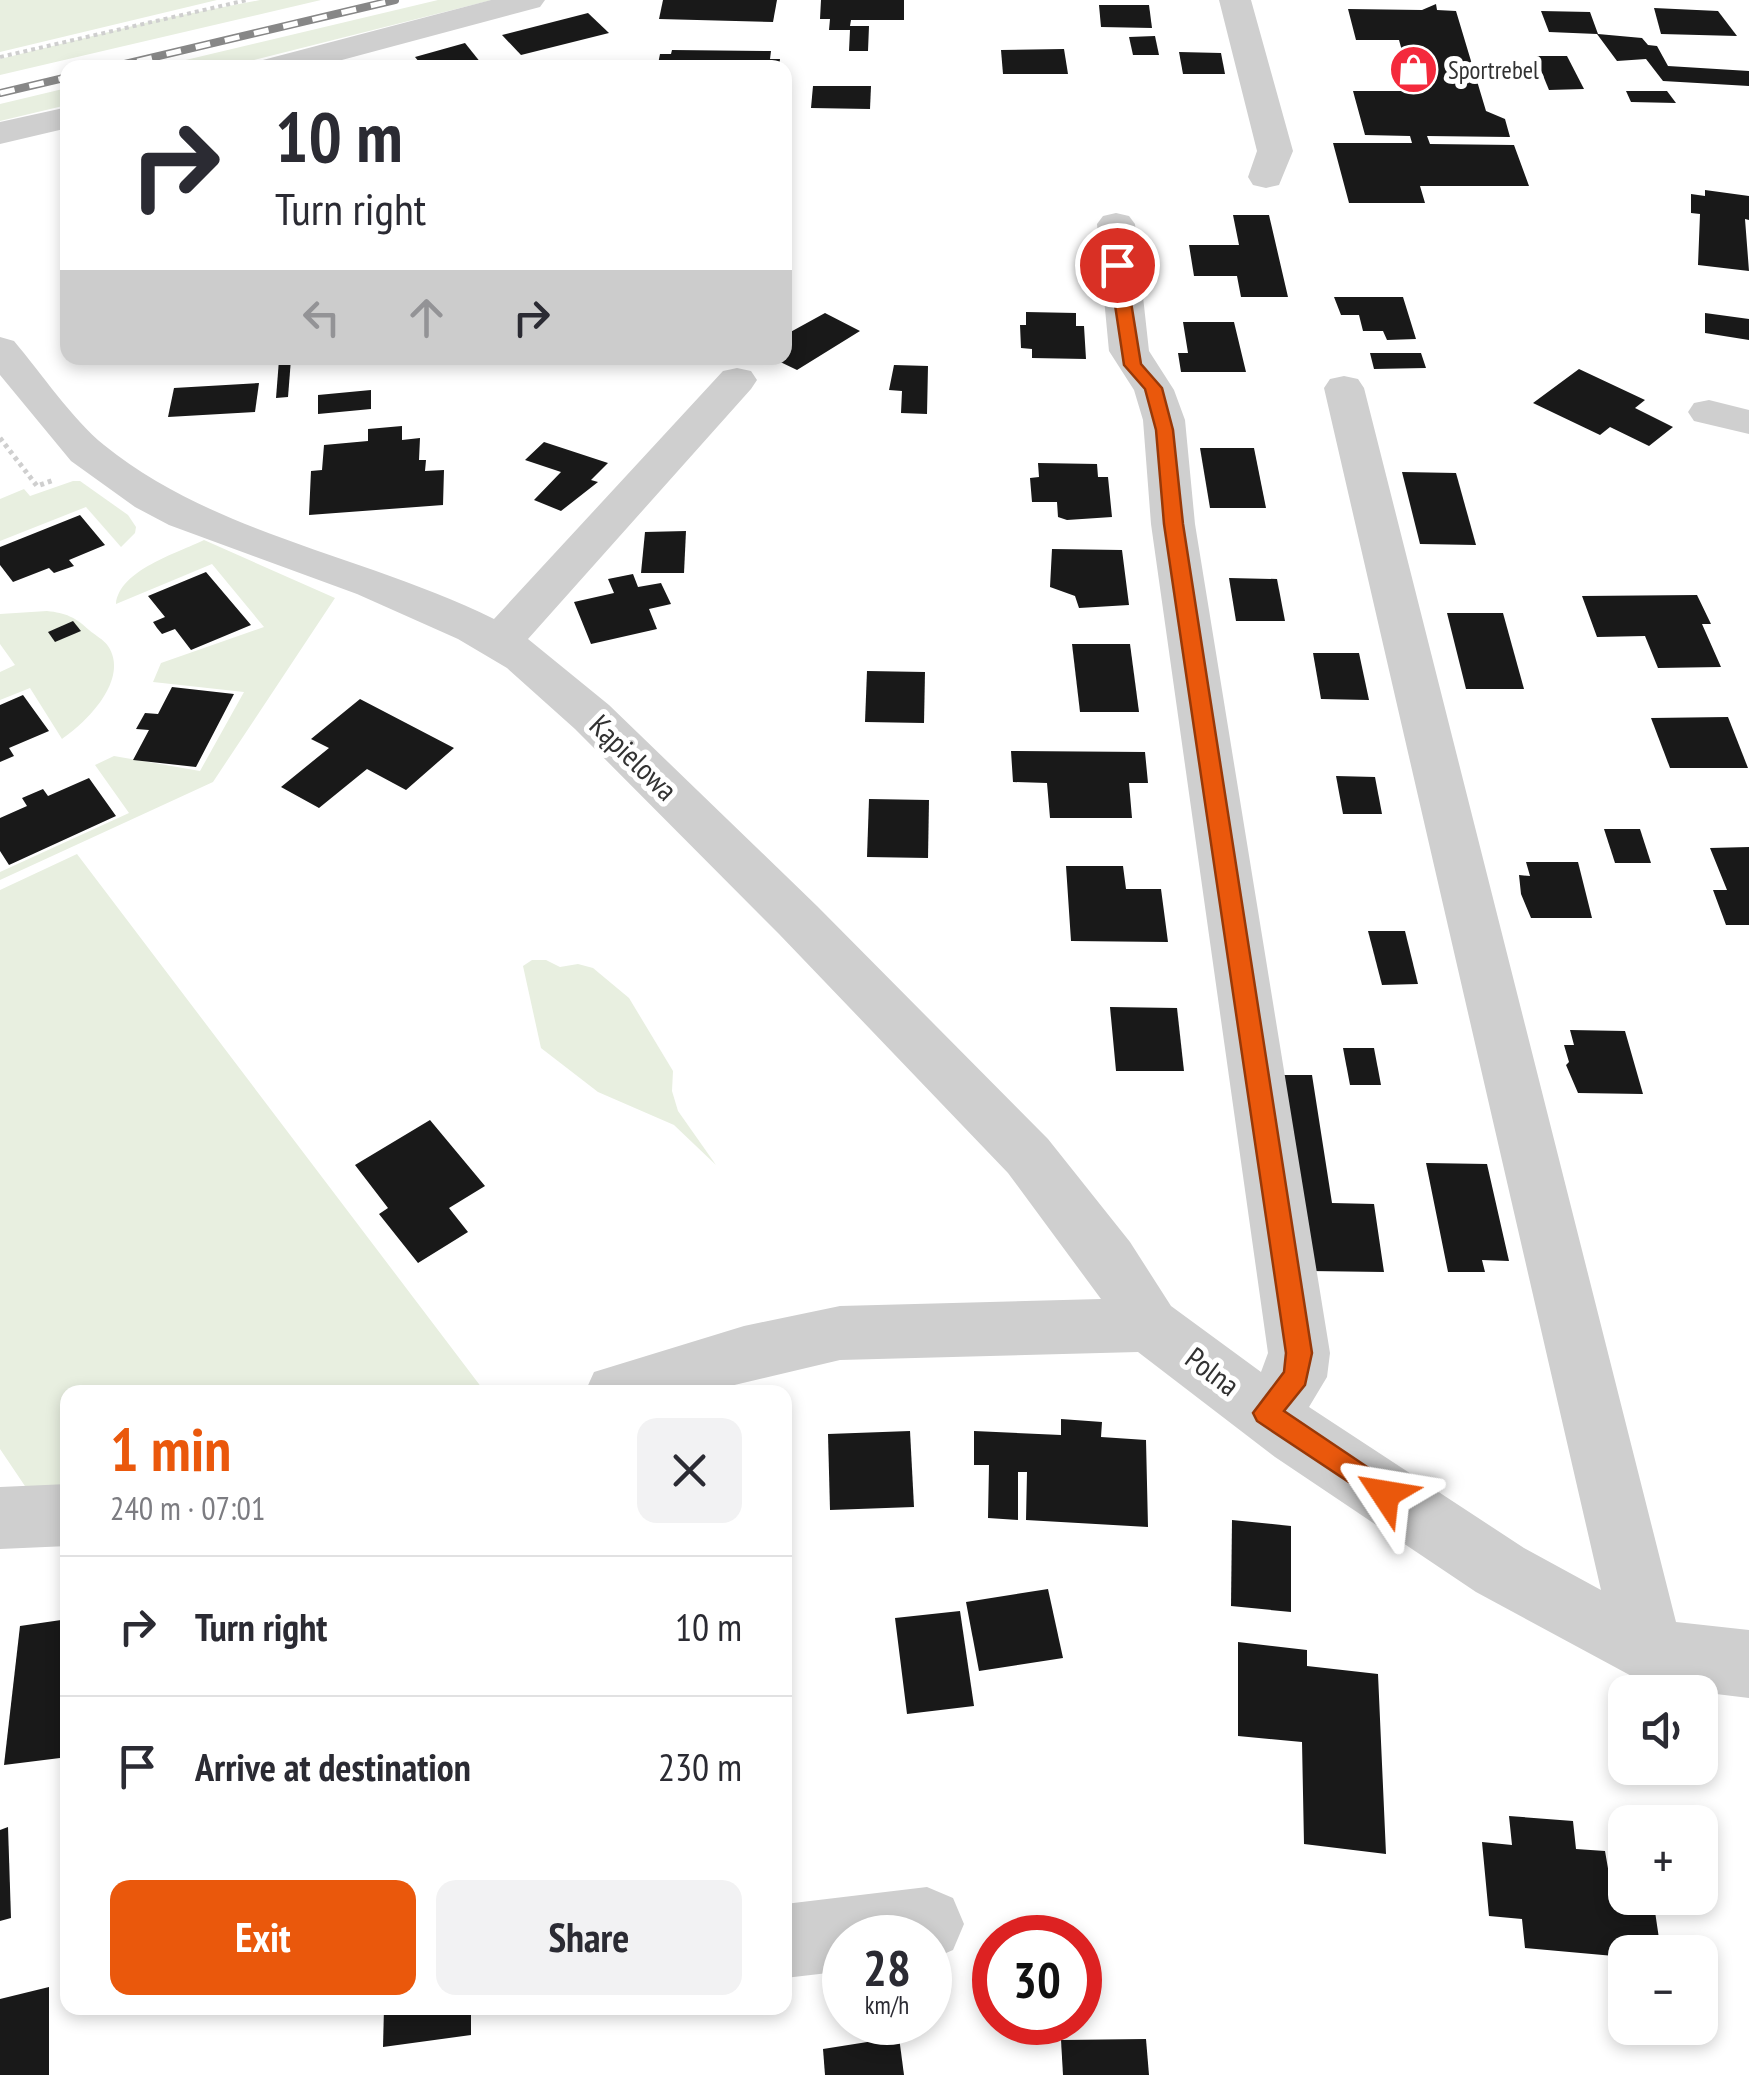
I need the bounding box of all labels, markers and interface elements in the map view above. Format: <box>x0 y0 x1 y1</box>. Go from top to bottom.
shop icon: Sportrebel <box>1387 44 1439 96</box>
place label: Sportrebel <box>1448 54 1539 86</box>
text: 10 m <box>275 91 403 181</box>
icon: right <box>110 100 240 230</box>
text: Turn right <box>275 179 426 237</box>
pin <box>1075 223 1160 308</box>
icon: arrive <box>1090 238 1145 293</box>
icon: left <box>294 290 349 345</box>
icon: ahead <box>399 290 454 345</box>
icon: right <box>504 290 559 345</box>
street label: Kąpielowa <box>582 706 686 808</box>
street label: Polna <box>1178 1338 1248 1404</box>
text: 1 min <box>110 1410 231 1488</box>
button: close <box>637 1418 742 1523</box>
position arrow <box>1333 1442 1437 1546</box>
text: 240 m · 07:01 <box>110 1487 265 1529</box>
icon: right <box>110 1599 165 1654</box>
text: Turn right <box>195 1602 327 1651</box>
text: 10 m <box>675 1602 742 1651</box>
map controls <box>1608 1675 1718 2045</box>
button: sound <box>1608 1675 1718 1785</box>
icon: arrive <box>110 1739 165 1794</box>
text: Arrive at destination <box>195 1742 471 1791</box>
text: 230 m <box>658 1742 742 1791</box>
button: + <box>1608 1805 1718 1915</box>
button: Exit <box>110 1880 416 1995</box>
button: Share <box>436 1880 742 1995</box>
speed limit sign: 30 <box>972 1915 1102 2045</box>
text: 28 <box>863 1935 911 2000</box>
button: − <box>1608 1935 1718 2045</box>
text: km/h <box>865 1989 909 2021</box>

